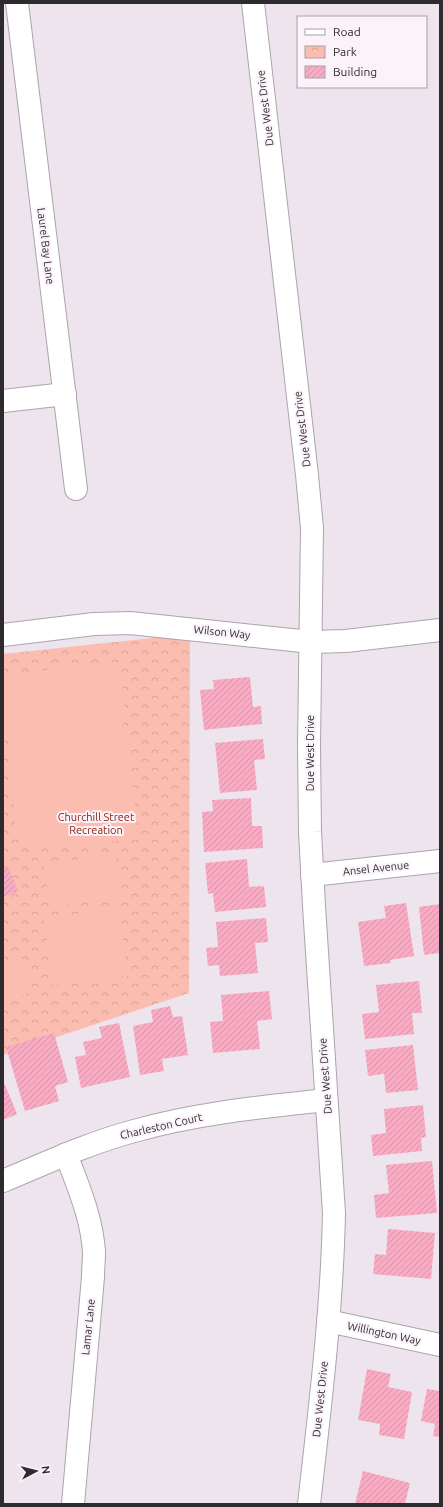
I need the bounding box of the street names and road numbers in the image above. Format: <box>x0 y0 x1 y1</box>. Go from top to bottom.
street label: Due West Drive <box>254 69 276 147</box>
street label: Laurel Bay Lane <box>35 207 57 285</box>
street label: Due West Drive <box>291 390 313 468</box>
street label: Wilson Way <box>193 623 252 641</box>
street label: Due West Drive <box>304 715 316 791</box>
street label: Ansel Avenue <box>342 859 410 877</box>
street label: Due West Drive <box>316 1038 334 1114</box>
street label: Charleston Court <box>119 1111 204 1141</box>
street label: Lamar Lane <box>79 1298 97 1356</box>
street label: Willington Way <box>346 1319 422 1347</box>
street label: Due West Drive <box>310 1360 330 1438</box>

